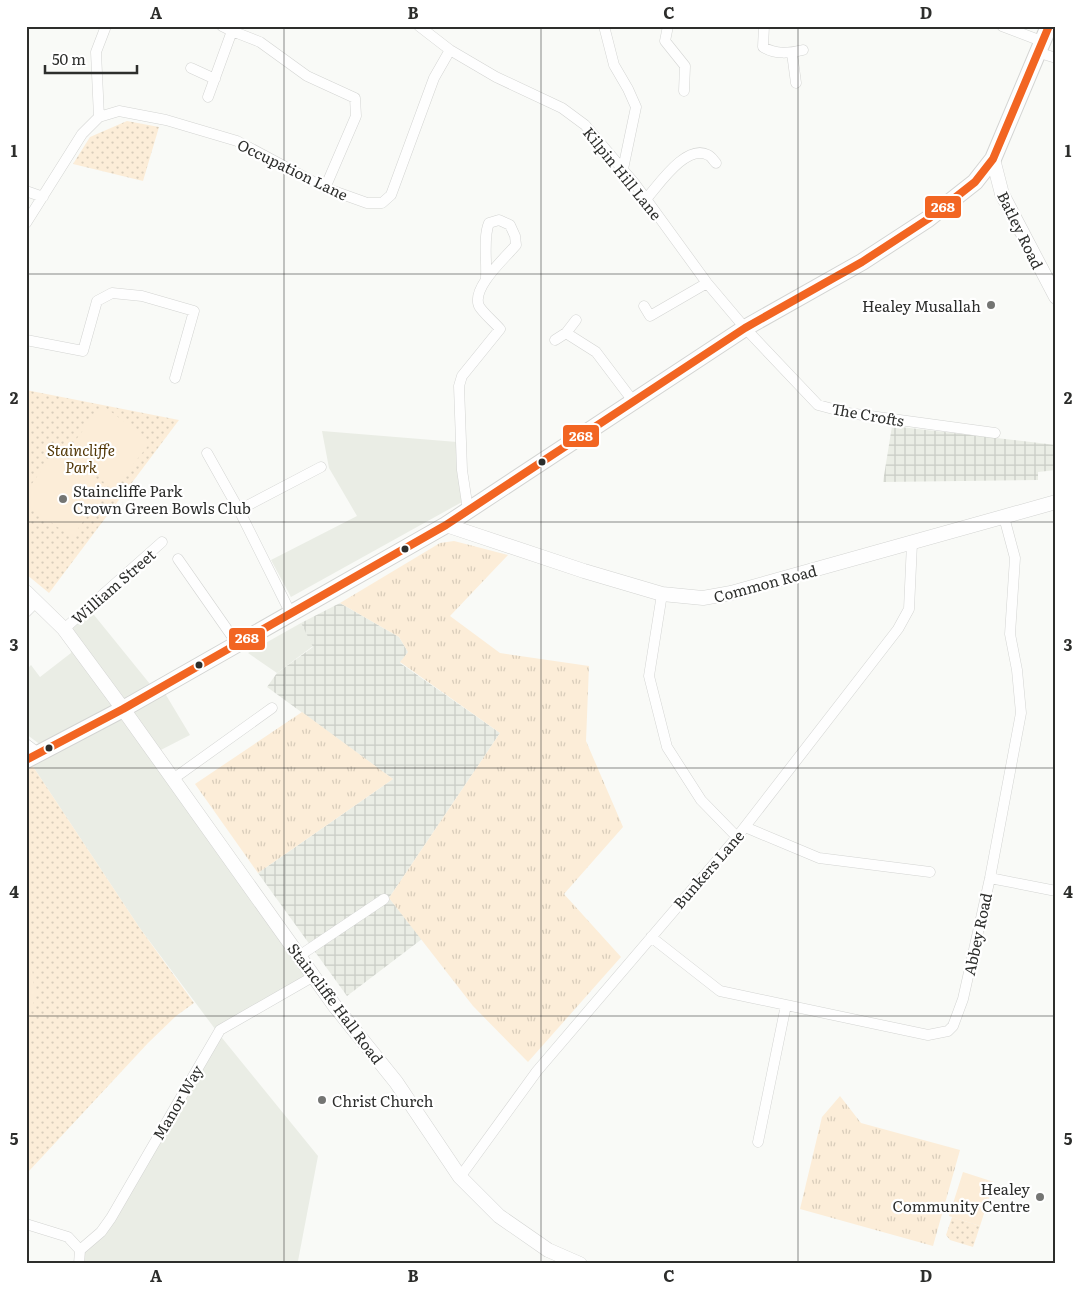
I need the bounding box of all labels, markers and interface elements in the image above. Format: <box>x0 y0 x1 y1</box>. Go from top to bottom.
text: A <box>150 0 162 24</box>
text: B <box>407 0 419 24</box>
text: C <box>663 0 675 24</box>
text: D <box>920 0 932 24</box>
scale bar <box>45 42 138 74</box>
text: 50 m <box>52 47 86 70</box>
street label: Kilpin Hill Lane <box>578 121 668 225</box>
street label: Occupation Lane <box>234 132 352 206</box>
text: 1 <box>11 138 18 162</box>
text: 1 <box>1065 138 1072 162</box>
street label: Batley Road <box>992 187 1050 273</box>
line badge: 268 <box>924 195 962 219</box>
text: 268 <box>931 196 955 216</box>
place label: Healey Musallah <box>862 294 981 317</box>
marker: Healey Musallah <box>985 299 997 311</box>
text: 2 <box>10 385 19 409</box>
text: 2 <box>1064 385 1073 409</box>
street label: The Crofts <box>830 396 906 432</box>
line badge: 268 <box>562 424 600 448</box>
text: 268 <box>569 425 593 445</box>
park label: Staincliffe Park <box>47 438 115 478</box>
unlabelled marker <box>537 457 547 467</box>
place label: Staincliffe Park Crown Green Bowls Club <box>73 479 251 519</box>
marker: Staincliffe Park Crown Green Bowls Club <box>57 493 69 505</box>
street label: William Street <box>66 543 160 629</box>
unlabelled marker <box>400 544 410 554</box>
street label: Common Road <box>711 558 819 608</box>
line badge: 268 <box>228 627 266 651</box>
text: 268 <box>235 627 259 647</box>
text: 3 <box>10 632 19 656</box>
text: 3 <box>1064 632 1073 656</box>
unlabelled marker <box>194 660 204 670</box>
unlabelled marker <box>44 743 54 753</box>
street label: Bunkers Lane <box>667 824 749 914</box>
text: 4 <box>9 879 19 903</box>
text: 4 <box>1063 879 1073 903</box>
street label: Abbey Road <box>957 890 997 978</box>
street label: Staincliffe Hall Road <box>283 938 389 1068</box>
street label: Manor Way <box>146 1060 208 1144</box>
place label: Christ Church <box>332 1089 434 1112</box>
marker: Christ Church <box>316 1094 328 1106</box>
text: 5 <box>10 1126 19 1150</box>
text: 5 <box>1064 1126 1073 1150</box>
place label: Healey Community Centre <box>893 1177 1030 1217</box>
marker: Healey Community Centre <box>1034 1191 1046 1203</box>
text: A <box>150 1263 162 1287</box>
text: B <box>407 1263 419 1287</box>
text: C <box>663 1263 675 1287</box>
text: D <box>920 1263 932 1287</box>

